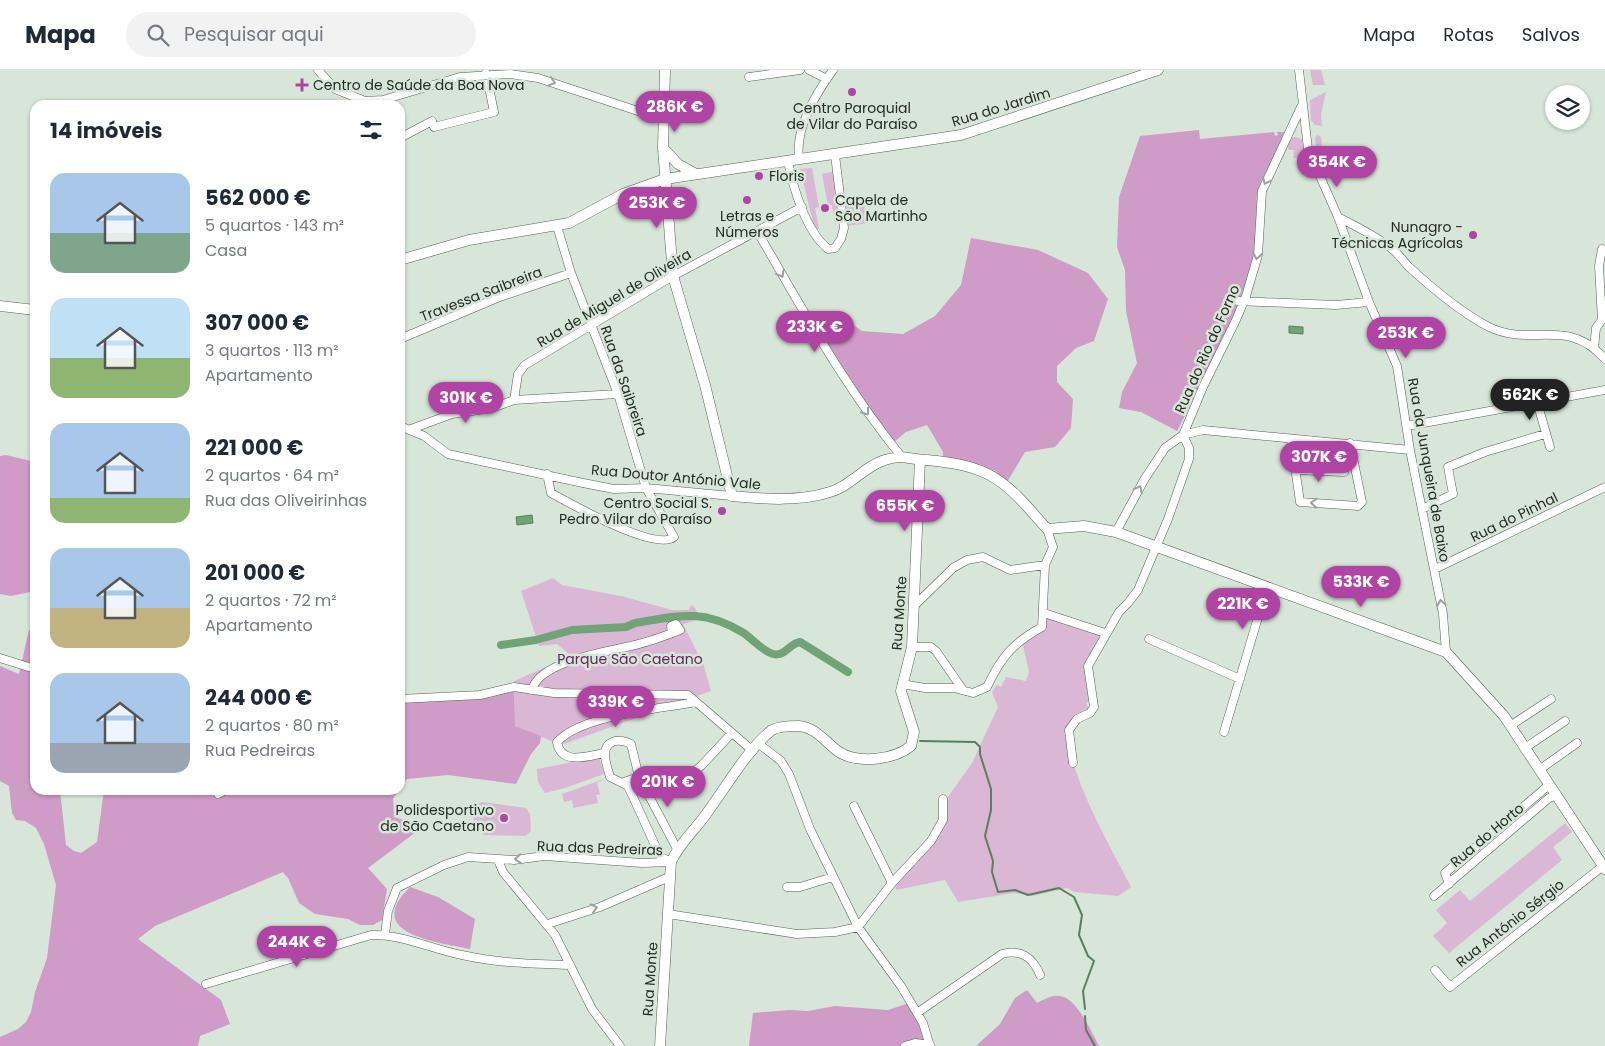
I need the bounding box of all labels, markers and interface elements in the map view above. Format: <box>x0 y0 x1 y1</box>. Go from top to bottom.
search box <box>126 12 476 57</box>
text: Mapa <box>25 18 96 51</box>
icon: search <box>144 21 172 49</box>
text: Pesquisar aqui <box>184 21 324 48</box>
text: Mapa <box>1363 22 1415 47</box>
text: Rotas <box>1443 22 1494 47</box>
text: Salvos <box>1522 22 1580 47</box>
place label: Centro de Saúde da Boa Nova <box>313 75 524 95</box>
one-way arrow <box>547 77 555 87</box>
marker: Centro de Saúde da Boa Nova <box>295 78 309 92</box>
street label: Rua do Jardim <box>949 82 1053 132</box>
map controls <box>1545 85 1590 130</box>
button: layers <box>1545 85 1590 130</box>
marker: Centro Paroquial de Vilar do Paraíso <box>846 86 858 98</box>
pin: 286K € <box>634 90 716 133</box>
text: 286K € <box>647 95 703 118</box>
place label: Centro Paroquial de Vilar do Paraíso <box>787 98 917 134</box>
text: 14 imóveis <box>50 116 162 145</box>
icon: filters <box>357 116 385 144</box>
pin: 354K € <box>1296 146 1378 188</box>
text: 354K € <box>1308 150 1366 173</box>
place label: Floris <box>769 166 804 186</box>
marker: Floris <box>753 170 765 182</box>
one-way arrow <box>1262 176 1272 185</box>
text: 562 000 € <box>205 183 311 212</box>
pin: 253K € <box>616 186 698 229</box>
place label: Capela de São Martinho <box>835 190 928 226</box>
text: 253K € <box>629 191 685 214</box>
icon: home <box>90 193 150 253</box>
marker: Letras e Números <box>741 194 753 206</box>
marker: Capela de São Martinho <box>819 202 831 214</box>
place label: Letras e Números <box>715 206 779 242</box>
text: 5 quartos · 143 m² <box>205 214 344 237</box>
place label: Nunagro - Técnicas Agrícolas <box>1332 217 1463 253</box>
marker: Nunagro - Técnicas Agrícolas <box>1467 229 1479 241</box>
text: Casa <box>205 239 247 262</box>
street label: Rua de Miguel de Oliveira <box>533 244 695 352</box>
one-way arrow <box>1252 251 1262 260</box>
street label: Travessa Saibreira <box>417 262 545 326</box>
one-way arrow <box>775 268 785 277</box>
street label: Rua do Rio do Forno <box>1170 281 1244 416</box>
text: 307 000 € <box>205 308 309 337</box>
pin: 233K € <box>774 310 856 353</box>
text: 233K € <box>787 315 843 338</box>
pin: 253K € <box>1365 316 1447 359</box>
icon: home <box>90 318 150 378</box>
text: 253K € <box>1378 321 1434 344</box>
street label: Rua da Saibreira <box>596 323 652 439</box>
text: 3 quartos · 113 m² <box>205 339 339 362</box>
text: Apartamento <box>205 364 313 387</box>
street label: Rua da Junqueira de Baixo <box>1403 376 1455 564</box>
pin: 562K € <box>1489 378 1571 421</box>
pin: 301K € <box>425 382 507 424</box>
text: 562K € <box>1501 383 1559 406</box>
text: 301K € <box>439 386 493 409</box>
one-way arrow <box>861 406 869 415</box>
text: 221 000 € <box>205 433 304 462</box>
pin: 307K € <box>1278 440 1360 483</box>
icon: home <box>90 443 150 503</box>
text: 307K € <box>1291 445 1347 468</box>
street label: Rua Doutor António Vale <box>590 460 762 494</box>
text: 2 quartos · 64 m² <box>205 464 339 487</box>
one-way arrow <box>1133 486 1143 495</box>
street label: Rua do Pinhal <box>1467 487 1561 547</box>
text: Rua das Oliveirinhas <box>205 489 367 512</box>
pin: 655K € <box>864 490 946 532</box>
place label: Centro Social S. Pedro Vilar do Paraíso <box>559 493 712 529</box>
text: 655K € <box>876 494 934 517</box>
one-way arrow <box>1310 497 1318 508</box>
marker: Centro Social S. Pedro Vilar do Paraíso <box>716 505 728 517</box>
text: 201 000 € <box>205 558 305 587</box>
pin: 533K € <box>1320 566 1402 608</box>
icon: home <box>90 568 150 628</box>
text: 533K € <box>1332 570 1390 593</box>
street label: Rua Monte <box>886 575 912 651</box>
pin: 221K € <box>1202 588 1284 630</box>
text: 2 quartos · 72 m² <box>205 589 337 612</box>
text: 221K € <box>1217 592 1269 615</box>
one-way arrow <box>1436 599 1446 608</box>
text: Apartamento <box>205 614 313 637</box>
park label: Parque São Caetano <box>557 649 703 669</box>
text: 244 000 € <box>205 683 312 712</box>
pin: 339K € <box>575 686 657 728</box>
text: 339K € <box>588 690 644 713</box>
icon: home <box>90 693 150 753</box>
text: 2 quartos · 80 m² <box>205 714 339 737</box>
text: Rua Pedreiras <box>205 739 315 762</box>
pin: 201K € <box>627 766 709 808</box>
text: 201K € <box>642 770 694 793</box>
street label: Rua do Horto <box>1446 798 1528 872</box>
place label: Polidesportivo de São Caetano <box>380 800 494 836</box>
marker: Polidesportivo de São Caetano <box>498 812 510 824</box>
street label: Rua das Pedreiras <box>537 836 663 860</box>
one-way arrow <box>513 853 521 864</box>
street label: Rua António Sérgio <box>1452 874 1568 972</box>
one-way arrow <box>589 904 597 914</box>
pin: 244K € <box>256 926 338 968</box>
text: 244K € <box>268 930 326 953</box>
street label: Rua Monte <box>637 941 663 1017</box>

